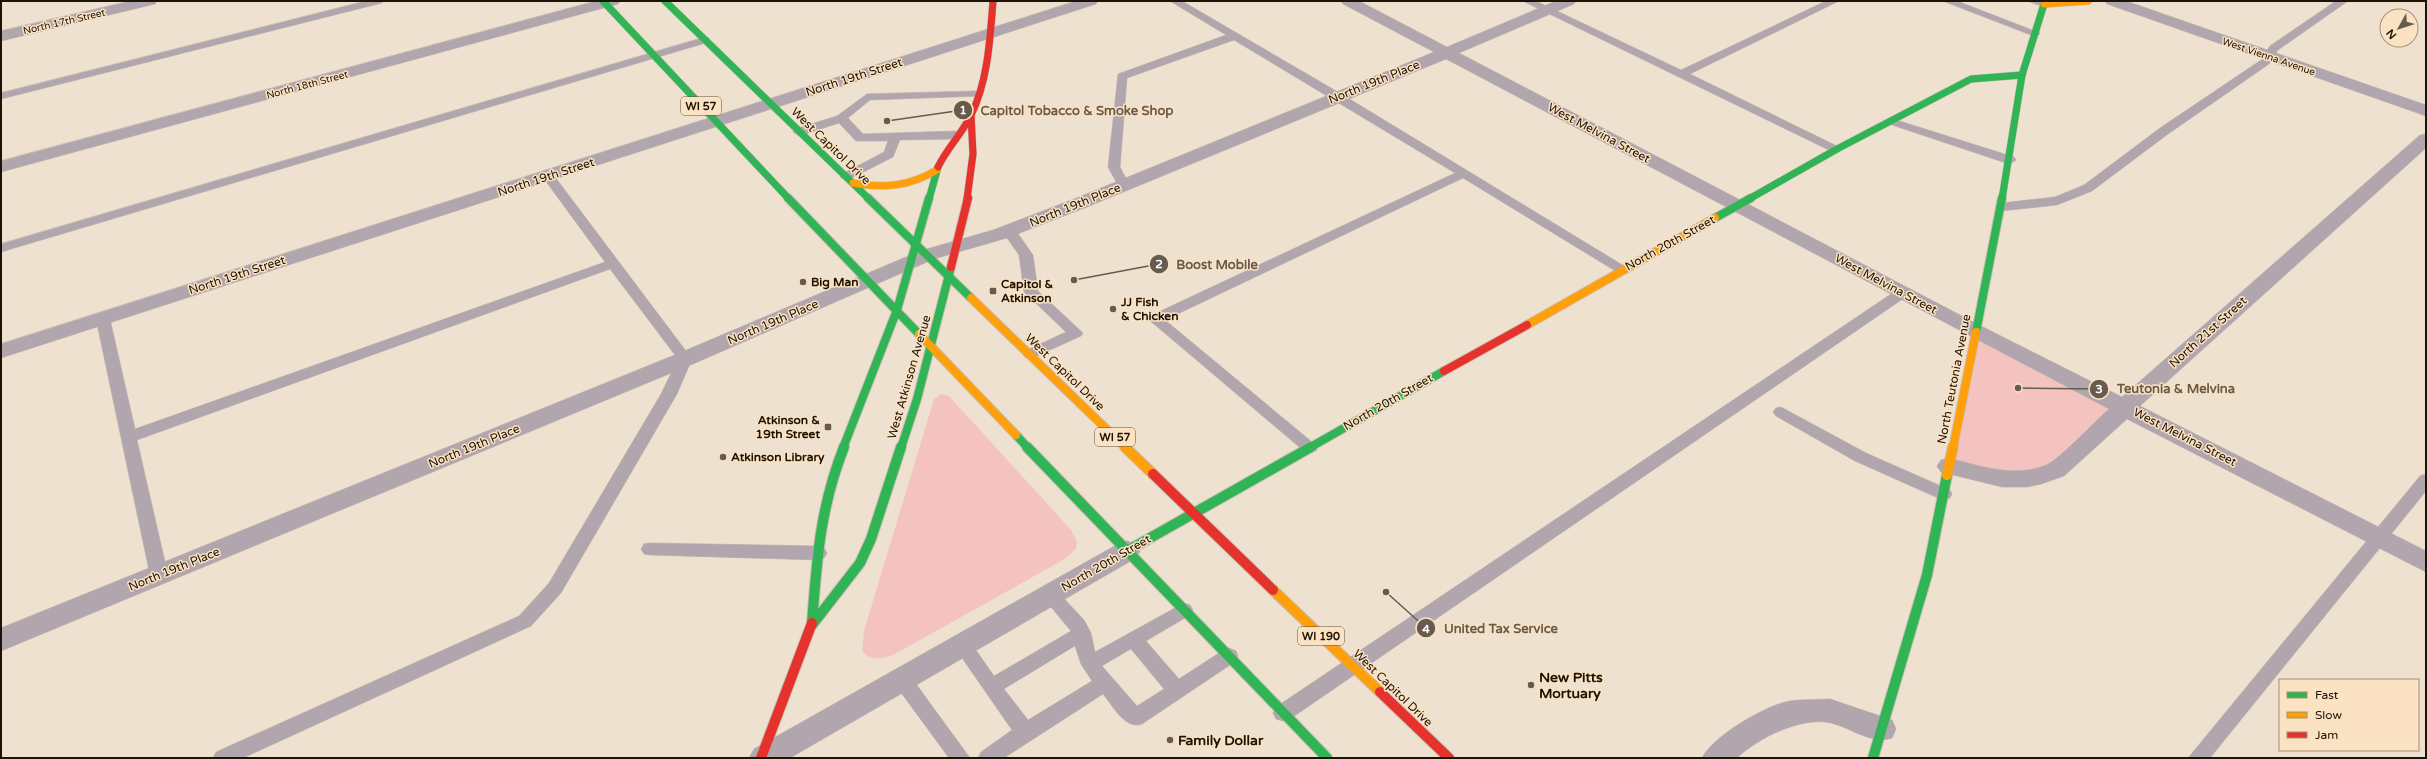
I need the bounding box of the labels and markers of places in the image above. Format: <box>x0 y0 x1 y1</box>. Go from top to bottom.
callout: Capitol Tobacco & Smoke Shop <box>953 98 1181 123</box>
callout: Boost Mobile <box>1149 252 1266 277</box>
place label: Big Man <box>811 275 859 290</box>
marker: Big Man <box>798 277 808 287</box>
place label: Capitol & Atkinson <box>1001 277 1054 305</box>
marker: Capitol & Atkinson <box>988 286 998 296</box>
place label: JJ Fish & Chicken <box>1120 295 1178 323</box>
marker: JJ Fish & Chicken <box>1108 304 1118 314</box>
callout: Teutonia & Melvina <box>2089 376 2243 401</box>
place label: Atkinson & 19th Street <box>756 413 820 441</box>
marker: Atkinson & 19th Street <box>823 422 833 432</box>
place label: Atkinson Library <box>731 450 825 465</box>
marker: Atkinson Library <box>718 452 728 462</box>
callout: United Tax Service <box>1416 616 1566 641</box>
place label: New Pitts Mortuary <box>1539 669 1603 702</box>
marker: New Pitts Mortuary <box>1526 680 1536 690</box>
place label: Family Dollar <box>1178 732 1264 749</box>
marker: Family Dollar <box>1165 735 1175 745</box>

